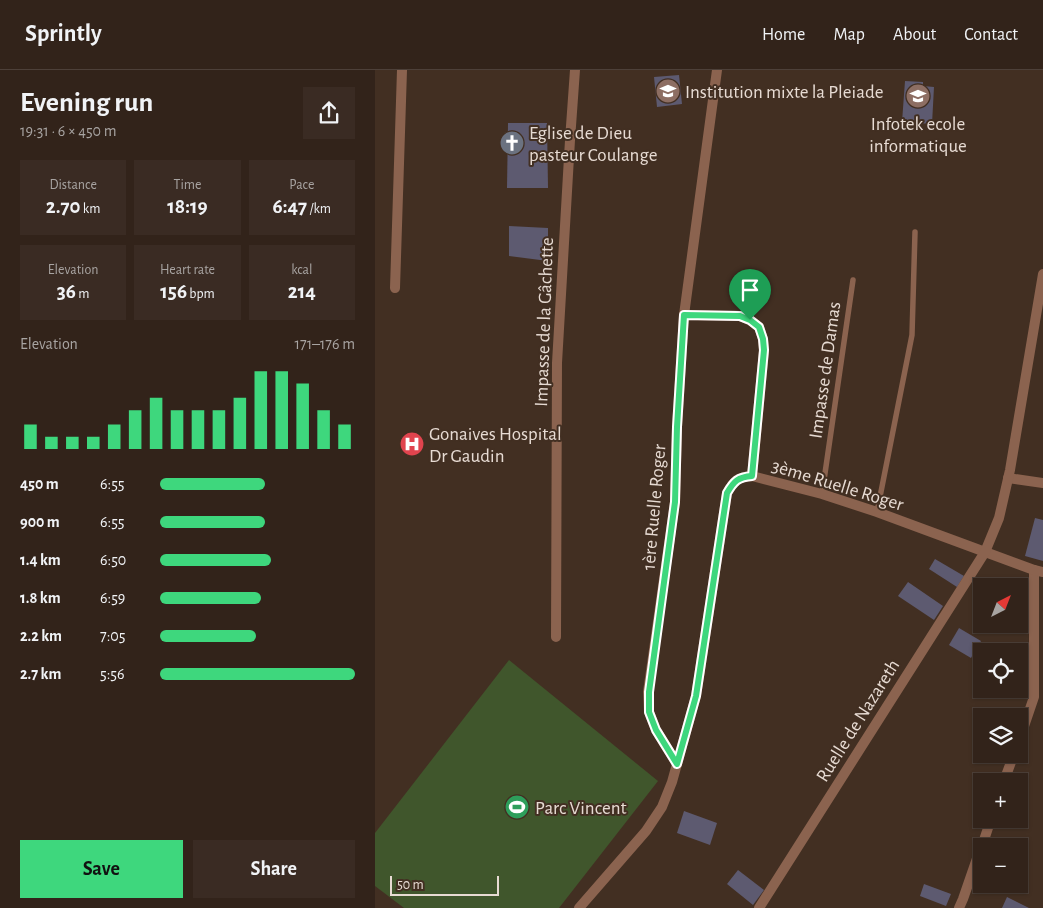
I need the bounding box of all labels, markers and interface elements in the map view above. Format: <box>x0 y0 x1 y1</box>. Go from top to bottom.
text: Sprintly <box>25 22 102 46</box>
text: Home <box>762 26 805 44</box>
text: Map <box>833 26 865 44</box>
text: About <box>893 26 936 44</box>
text: Contact <box>964 26 1018 44</box>
school or university icon: Institution mixte la Pleiade <box>655 78 681 104</box>
place label: Institution mixte la Pleiade <box>685 83 884 102</box>
school or university icon: Infotek ecole informatique <box>905 83 931 109</box>
button: share <box>303 87 355 139</box>
text: Evening run <box>20 89 153 117</box>
place label: Infotek ecole informatique <box>869 115 967 156</box>
text: 19:31 · 6 × 450 m <box>20 123 116 139</box>
place label: Eglise de Dieu pasteur Coulange <box>529 124 657 165</box>
church icon: Eglise de Dieu pasteur Coulange <box>499 130 525 156</box>
text: Distance <box>49 178 97 192</box>
text: Time <box>174 178 201 192</box>
text: Pace <box>289 178 314 192</box>
text: 2.70 <box>46 196 81 217</box>
text: 18:19 <box>167 196 208 217</box>
text: 6:47 <box>273 196 307 217</box>
text: km <box>81 202 100 216</box>
text: /km <box>307 202 331 216</box>
street label: Impasse de la Gâchette <box>532 237 557 407</box>
text: Elevation <box>48 263 98 277</box>
text: Heart rate <box>160 263 215 277</box>
text: kcal <box>291 263 313 277</box>
pin <box>729 269 771 320</box>
icon: arrive <box>736 276 764 304</box>
text: 36 <box>57 281 76 302</box>
text: 156 <box>160 281 187 302</box>
text: 214 <box>288 281 316 302</box>
text: m <box>76 287 90 301</box>
text: bpm <box>187 287 215 301</box>
street label: Impasse de Damas <box>806 300 845 440</box>
text: Elevation <box>20 336 78 352</box>
text: 171–176 m <box>295 336 355 352</box>
place label: Gonaives Hospital Dr Gaudin <box>429 425 562 466</box>
hospital icon: Gonaives Hospital Dr Gaudin <box>399 431 425 457</box>
street label: 1ère Ruelle Roger <box>640 443 669 571</box>
street label: 3ème Ruelle Roger <box>769 456 906 515</box>
text: 450 m <box>20 476 59 492</box>
text: 6:55 <box>100 476 125 492</box>
text: 900 m <box>20 514 60 530</box>
text: 6:55 <box>100 514 125 530</box>
text: 1.4 km <box>20 552 61 568</box>
text: 6:50 <box>100 552 126 568</box>
north arrow <box>973 578 1027 632</box>
map controls <box>973 578 1028 893</box>
text: 1.8 km <box>20 590 61 606</box>
text: 6:59 <box>100 590 125 606</box>
text: 2.2 km <box>20 628 62 644</box>
text: 7:05 <box>100 628 125 644</box>
button: locate <box>973 643 1028 698</box>
street label: Ruelle de Nazareth <box>813 656 903 785</box>
text: 2.7 km <box>20 666 61 682</box>
text: 5:56 <box>100 666 125 682</box>
button: layers <box>973 708 1028 763</box>
button: + <box>973 773 1028 828</box>
sports icon: Parc Vincent <box>504 794 530 820</box>
place label: Parc Vincent <box>535 799 627 818</box>
button: − <box>973 838 1028 893</box>
button: Save <box>20 840 183 898</box>
button: Share <box>193 840 355 898</box>
scale bar <box>390 873 499 896</box>
text: 50 m <box>397 878 424 892</box>

